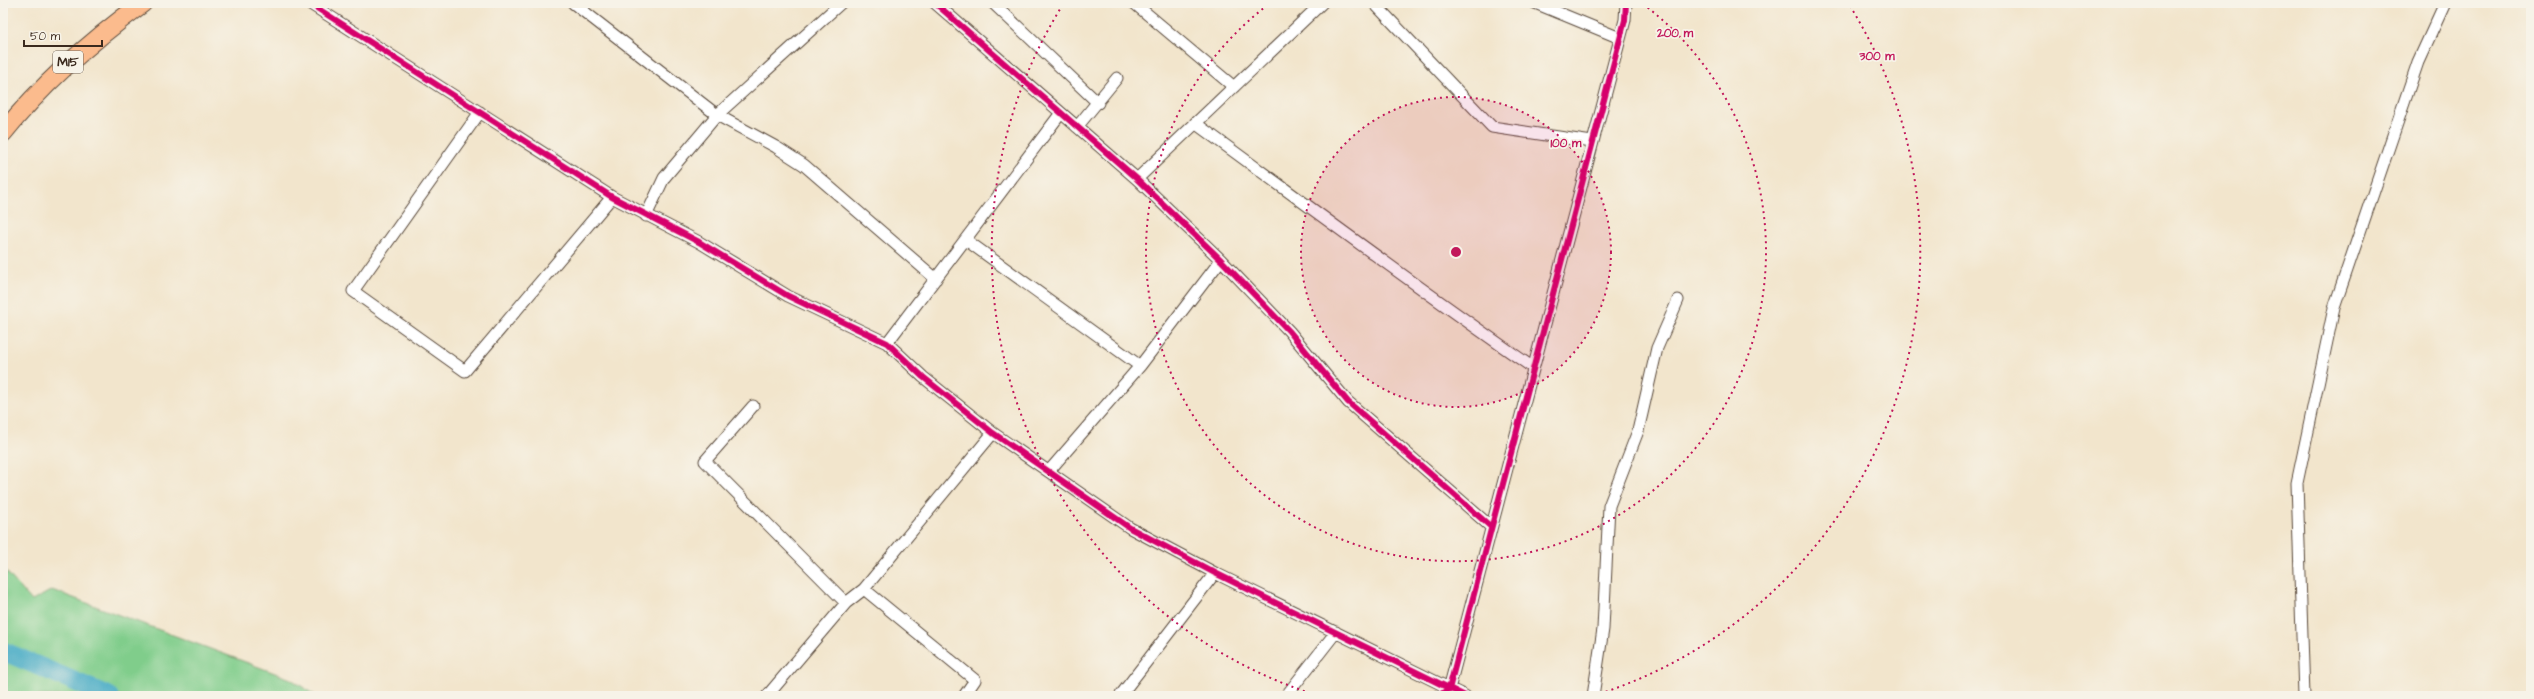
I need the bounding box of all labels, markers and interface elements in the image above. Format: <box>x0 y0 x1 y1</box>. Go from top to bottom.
scale bar <box>24 22 102 48</box>
text: 200 m <box>1656 25 1694 42</box>
text: 50 m <box>30 28 61 45</box>
text: 300 m <box>1858 48 1895 65</box>
road number: M15 <box>53 51 83 73</box>
text: 100 m <box>1551 135 1582 152</box>
centre of rings <box>1449 245 1463 259</box>

